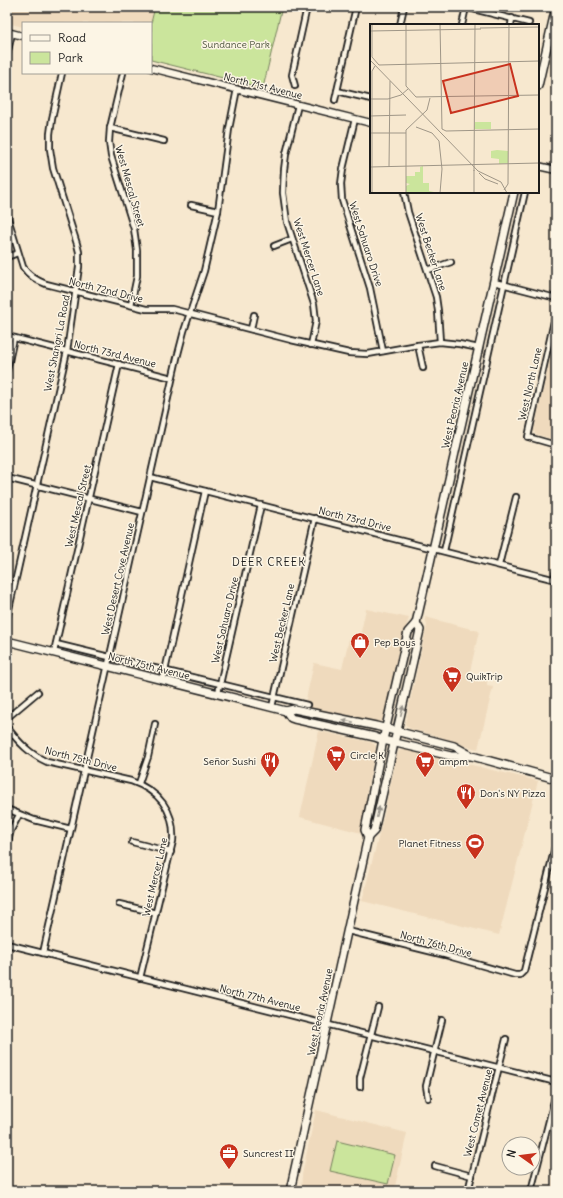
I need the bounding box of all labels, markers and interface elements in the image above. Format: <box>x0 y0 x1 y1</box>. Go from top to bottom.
legend <box>22 22 152 74</box>
inset map <box>370 24 539 193</box>
text: Road <box>58 30 86 45</box>
park label: Sundance Park <box>202 38 270 51</box>
text: Park <box>58 50 83 65</box>
street label: North 71st Avenue <box>222 70 304 102</box>
street label: West Mescal Street <box>112 144 148 229</box>
street label: West Sahuaro Drive <box>346 200 386 288</box>
street label: West Becker Lane <box>412 212 450 292</box>
street label: West Mercer Lane <box>290 217 328 297</box>
street label: North 72nd Drive <box>67 274 145 306</box>
street label: West Shangri La Road <box>41 293 73 393</box>
street label: North 73rd Avenue <box>72 337 158 371</box>
street label: West North Lane <box>515 346 545 422</box>
street label: West Peoria Avenue <box>439 360 471 450</box>
street label: West Mescal Street <box>62 463 94 549</box>
street label: North 73rd Drive <box>317 504 393 534</box>
street label: West Desert Cove Avenue <box>99 522 137 636</box>
district label: DEER CREEK <box>232 555 306 569</box>
street label: West Sahuaro Drive <box>209 575 241 665</box>
street label: West Becker Lane <box>267 582 297 664</box>
shop icon: Pep Boys <box>349 631 371 659</box>
place label: Pep Boys <box>374 636 416 649</box>
street label: North 75th Avenue <box>107 650 191 682</box>
supermarket icon: QuikTrip <box>441 665 463 693</box>
place label: QuikTrip <box>466 670 503 683</box>
one-way arrow <box>399 705 405 717</box>
one-way arrow <box>342 717 354 723</box>
street label: North 75th Drive <box>44 744 118 774</box>
supermarket icon: Circle K <box>325 744 347 772</box>
place label: Circle K <box>350 749 385 762</box>
restaurant icon: Señor Sushi <box>259 750 281 778</box>
supermarket icon: ampm <box>414 750 436 778</box>
place label: Señor Sushi <box>203 755 256 768</box>
place label: ampm <box>439 755 468 768</box>
restaurant icon: Don's NY Pizza <box>455 782 477 810</box>
place label: Don's NY Pizza <box>480 787 546 800</box>
one-way arrow <box>376 806 382 818</box>
sports icon: Planet Fitness <box>464 832 486 860</box>
street label: West Mercer Lane <box>140 836 170 918</box>
place label: Planet Fitness <box>399 837 461 850</box>
street label: North 76th Drive <box>399 928 473 960</box>
street label: West Peoria Avenue <box>304 967 336 1057</box>
street label: North 77th Avenue <box>218 982 302 1014</box>
street label: West Comet Avenue <box>461 1068 495 1158</box>
north arrow <box>501 1136 541 1176</box>
office icon: Suncrest II <box>218 1142 240 1170</box>
place label: Suncrest II <box>243 1147 293 1160</box>
text: N <box>504 1148 519 1159</box>

